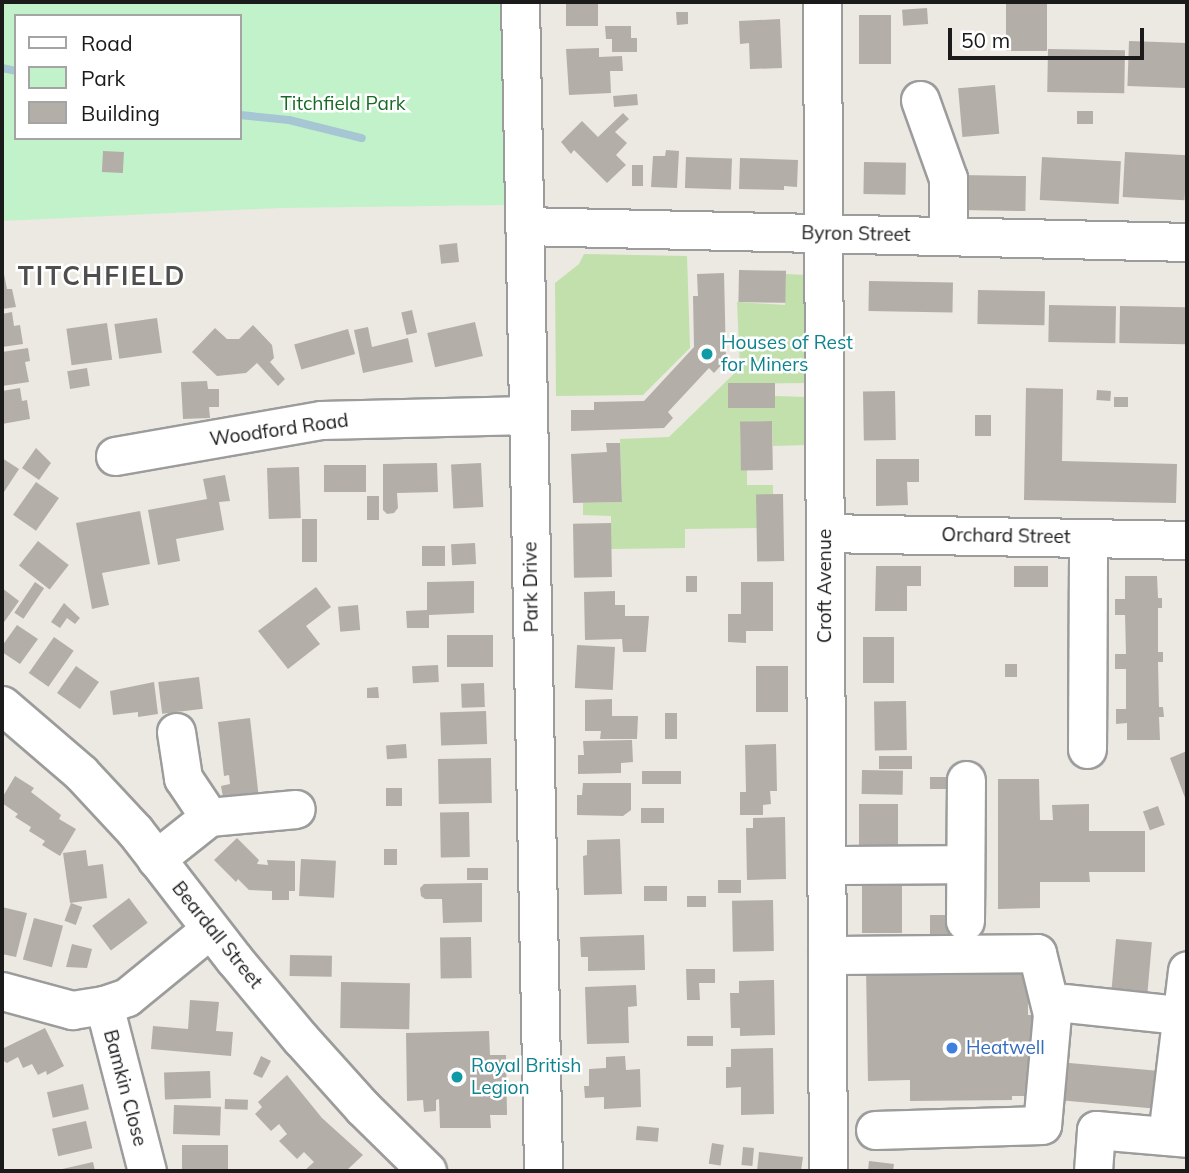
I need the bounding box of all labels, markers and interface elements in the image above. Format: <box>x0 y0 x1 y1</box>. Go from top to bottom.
legend <box>14 14 242 140</box>
scale bar <box>951 14 1147 58</box>
text: 50 m <box>961 27 1010 53</box>
text: Road <box>81 30 132 56</box>
text: Park <box>81 65 125 91</box>
park label: Titchfield Park <box>280 93 406 115</box>
text: Building <box>81 100 160 126</box>
street label: Byron Street <box>801 222 911 246</box>
district label: TITCHFIELD <box>19 260 185 292</box>
place label: Houses of Rest for Miners <box>721 332 853 376</box>
marker: Houses of Rest for Miners <box>699 346 715 362</box>
street label: Woodford Road <box>208 409 350 451</box>
street label: Orchard Street <box>941 523 1071 549</box>
street label: Croft Avenue <box>814 529 836 643</box>
street label: Park Drive <box>519 541 543 633</box>
street label: Beardall Street <box>167 877 267 993</box>
street label: Bamkin Close <box>99 1027 151 1149</box>
place label: Heatwell <box>966 1037 1045 1059</box>
marker: Heatwell <box>944 1040 960 1056</box>
place label: Royal British Legion <box>471 1055 581 1099</box>
marker: Royal British Legion <box>449 1069 465 1085</box>

